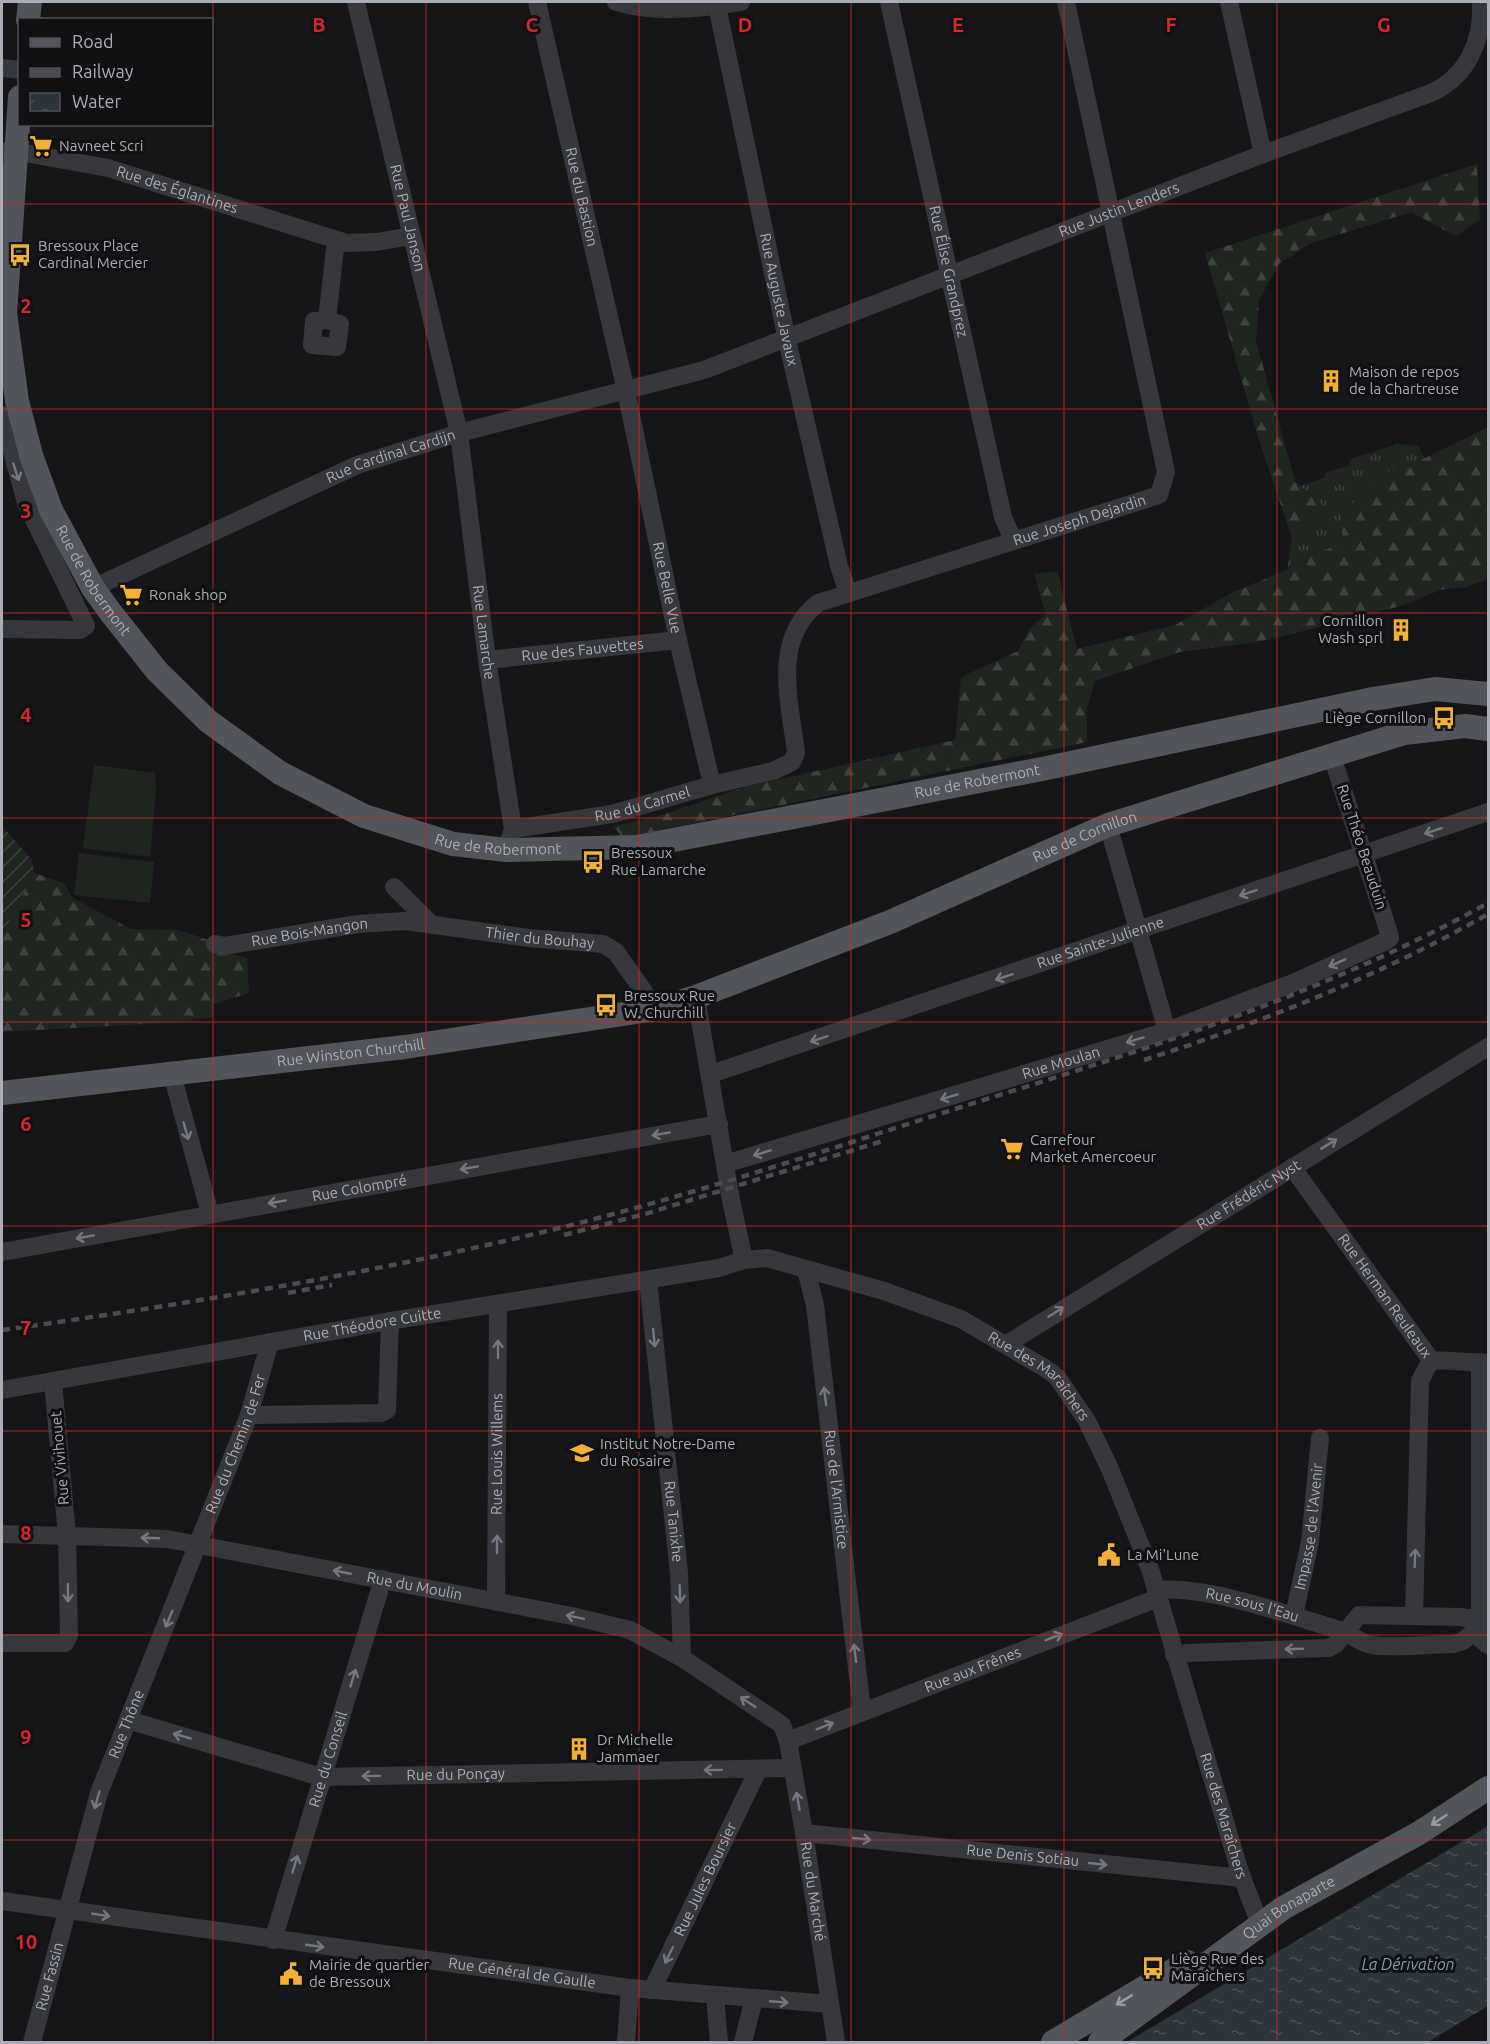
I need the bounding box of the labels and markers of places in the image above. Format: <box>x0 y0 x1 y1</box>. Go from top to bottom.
supermarket icon: Navneet Scri <box>28 133 54 159</box>
place label: Navneet Scri <box>59 137 143 154</box>
place label: Bressoux Place Cardinal Mercier <box>38 237 149 271</box>
bus stop icon: Bressoux Place Cardinal Mercier <box>7 242 33 268</box>
place label: Maison de repos de la Chartreuse <box>1349 363 1459 397</box>
building icon: Maison de repos de la Chartreuse <box>1318 368 1344 394</box>
supermarket icon: Ronak shop <box>118 582 144 608</box>
place label: Ronak shop <box>149 586 227 603</box>
place label: Cornillon Wash sprl <box>1318 612 1383 646</box>
building icon: Cornillon Wash sprl <box>1388 617 1414 643</box>
bus stop icon: Liège Cornillon <box>1431 705 1457 731</box>
place label: Liège Cornillon <box>1325 709 1426 726</box>
place label: Bressoux Rue Lamarche <box>611 844 706 878</box>
bus stop icon: Bressoux Rue Lamarche <box>580 849 606 875</box>
place label: Bressoux Rue W. Churchill <box>624 987 715 1021</box>
bus stop icon: Bressoux Rue W. Churchill <box>593 992 619 1018</box>
place label: Carrefour Market Amercoeur <box>1030 1131 1157 1165</box>
supermarket icon: Carrefour Market Amercoeur <box>999 1136 1025 1162</box>
place label: Institut Notre-Dame du Rosaire <box>600 1435 735 1469</box>
school or university icon: Institut Notre-Dame du Rosaire <box>569 1440 595 1466</box>
public building icon: La Mi'Lune <box>1096 1542 1122 1568</box>
place label: La Mi'Lune <box>1127 1546 1199 1563</box>
place label: Dr Michelle Jammaer <box>597 1731 673 1765</box>
building icon: Dr Michelle Jammaer <box>566 1736 592 1762</box>
place label: Liège Rue des Maraîchers <box>1171 1950 1264 1984</box>
bus stop icon: Liège Rue des Maraîchers <box>1140 1955 1166 1981</box>
place label: Mairie de quartier de Bressoux <box>309 1956 429 1990</box>
public building icon: Mairie de quartier de Bressoux <box>278 1961 304 1987</box>

